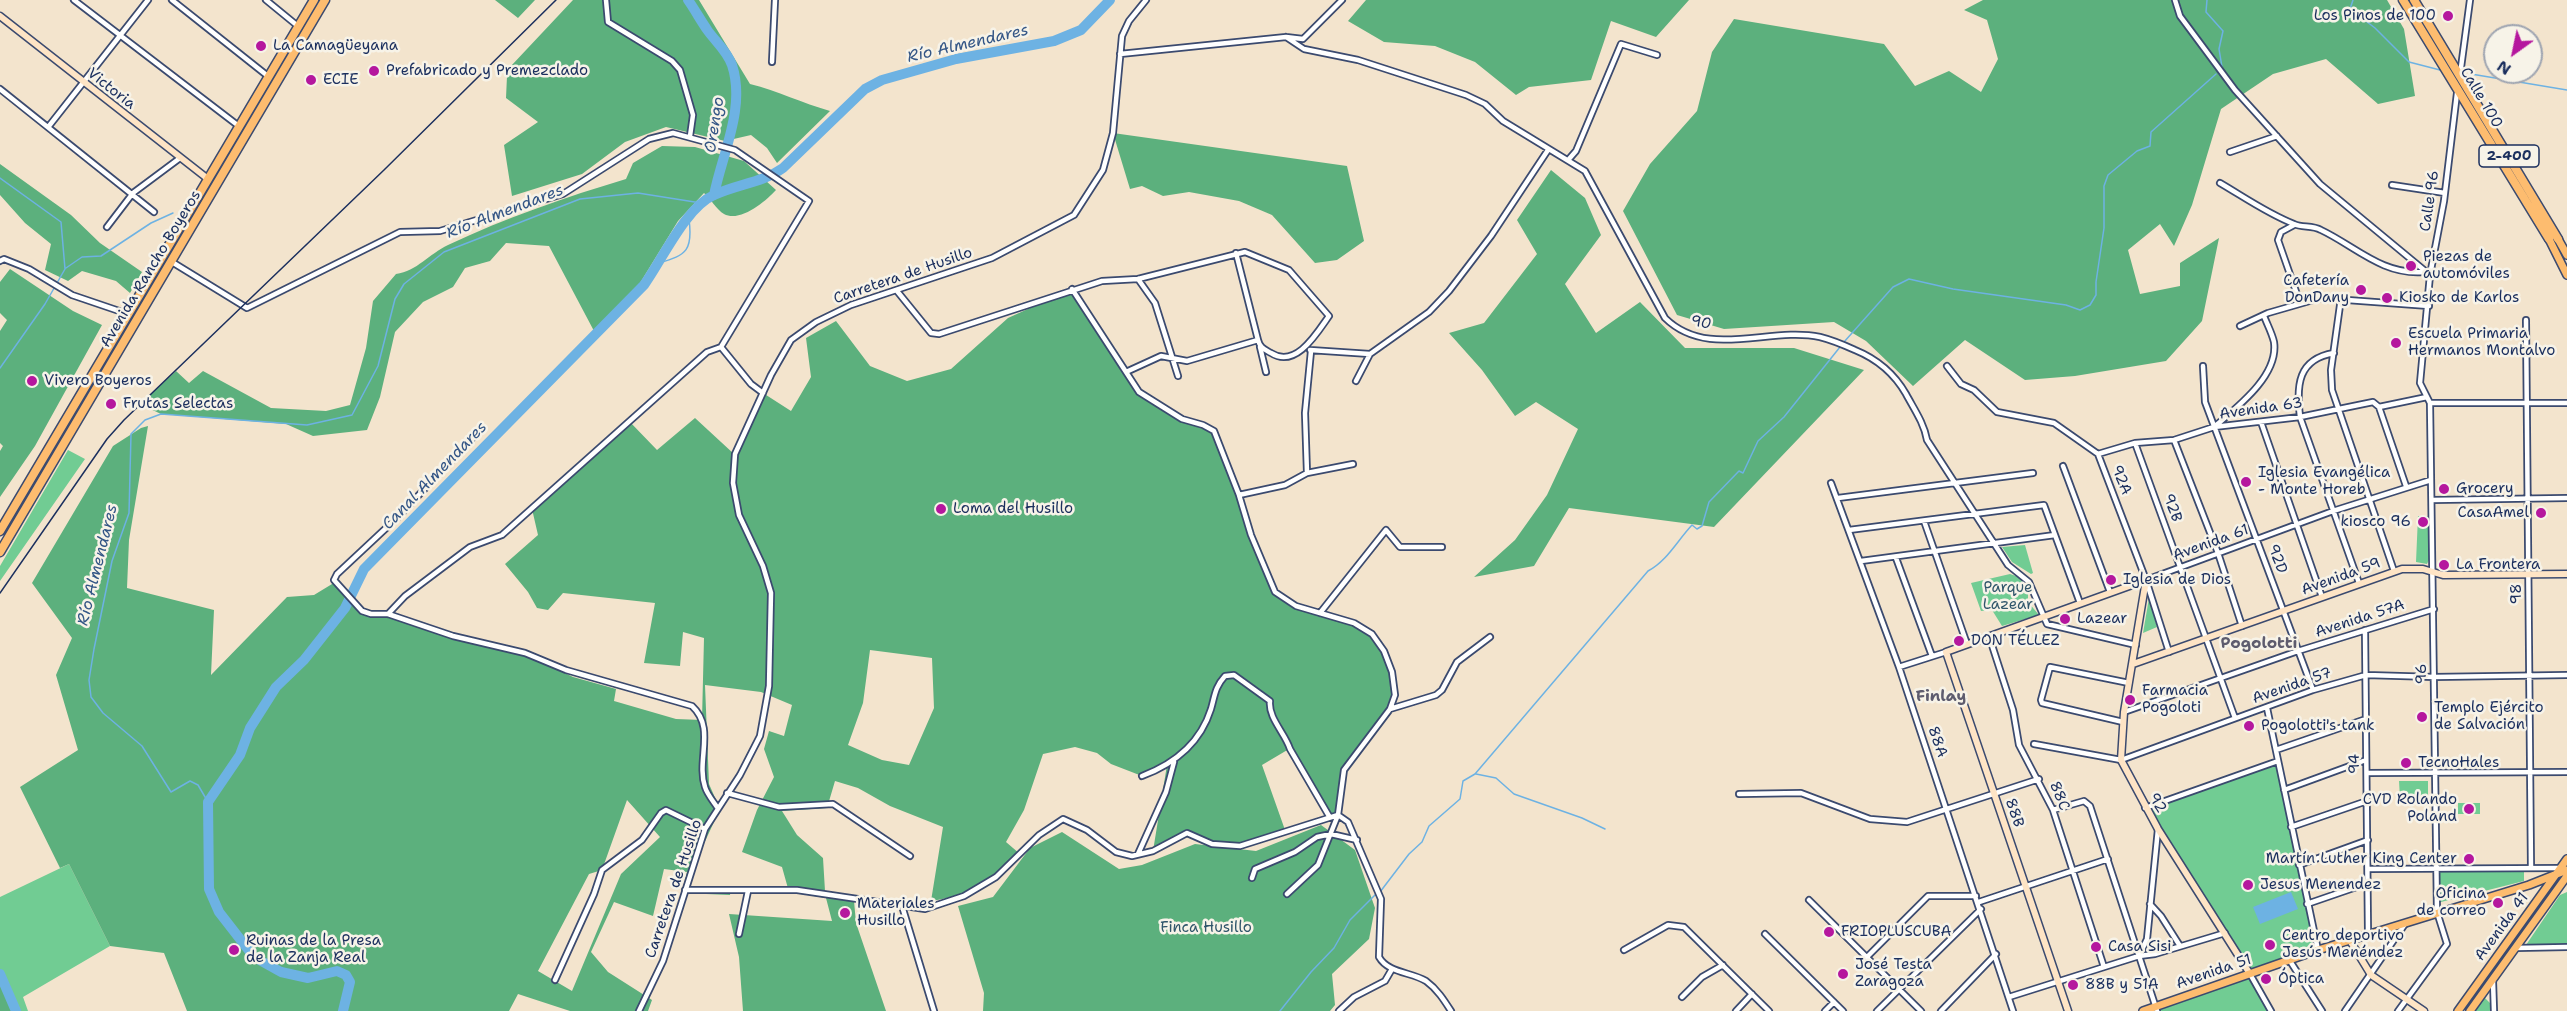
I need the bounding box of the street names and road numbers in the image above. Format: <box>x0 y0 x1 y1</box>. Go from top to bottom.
street label: Calle 100 <box>2456 64 2506 132</box>
street label: Victoria <box>83 65 139 113</box>
road number: 2-400 <box>2479 145 2539 167</box>
street label: Calle 96 <box>2417 169 2443 233</box>
street label: Avenida Rancho Boyeros <box>97 187 205 351</box>
street label: Carretera de Husillo <box>831 244 975 308</box>
street label: 90 <box>1689 312 1713 334</box>
street label: Avenida 63 <box>2218 394 2304 424</box>
street label: 92A <box>2107 463 2135 497</box>
street label: 92B <box>2159 491 2185 525</box>
street label: Avenida 61 <box>2171 521 2251 565</box>
street label: 92D <box>2263 542 2291 576</box>
street label: Avenida 59 <box>2299 554 2383 600</box>
street label: 98 <box>2508 584 2526 604</box>
street label: Avenida 57A <box>2313 596 2407 642</box>
street label: Avenida 57 <box>2250 664 2334 708</box>
street label: 96 <box>2413 664 2431 684</box>
street label: 88A <box>1923 724 1951 760</box>
street label: 94 <box>2346 754 2364 774</box>
street label: 88C <box>2045 779 2073 813</box>
street label: 92 <box>2144 790 2170 816</box>
street label: 88B <box>2001 796 2027 830</box>
street label: Carretera de Husillo <box>642 817 706 961</box>
street label: Avenida 41 <box>2471 889 2533 965</box>
street label: Avenida 51 <box>2174 951 2254 993</box>

